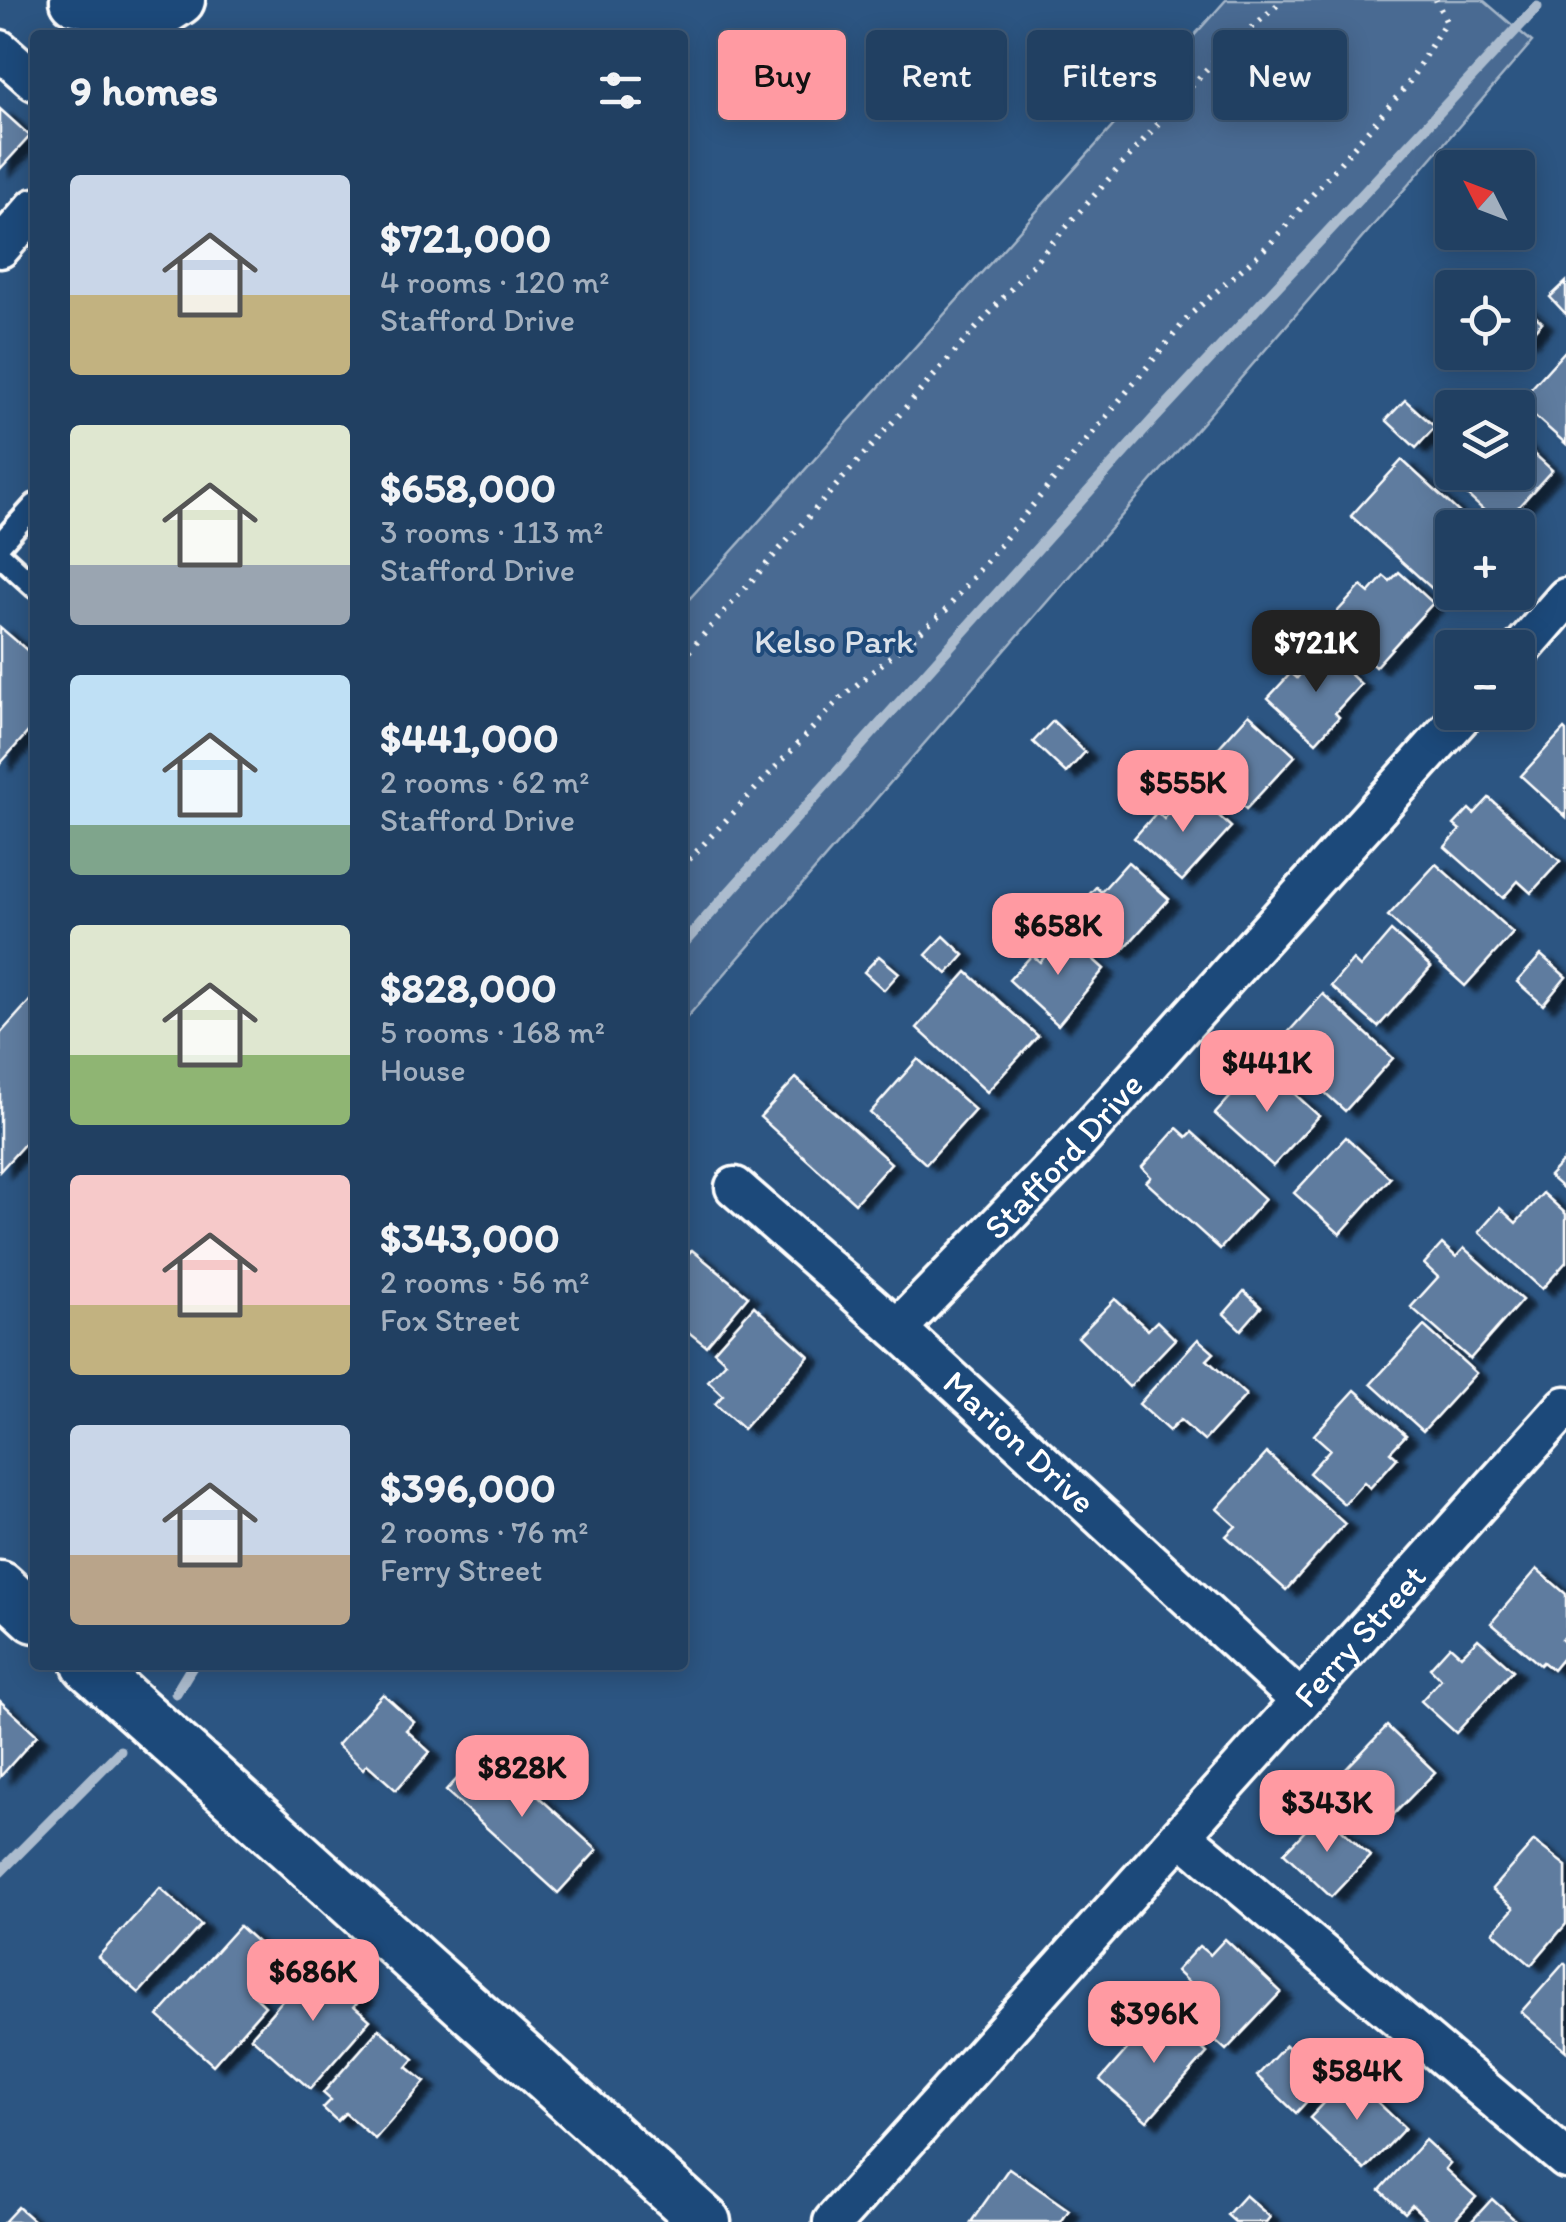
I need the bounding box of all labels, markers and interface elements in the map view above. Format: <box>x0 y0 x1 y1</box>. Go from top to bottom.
chip: Buy <box>718 30 846 120</box>
chip: Rent <box>866 30 1007 120</box>
chip: Filters <box>1027 30 1193 120</box>
chip: New <box>1213 30 1347 120</box>
icon: filters <box>593 63 648 118</box>
text: 9 homes <box>70 65 218 116</box>
north arrow <box>1435 150 1535 250</box>
map controls <box>1435 150 1535 730</box>
text: $721,000 <box>380 212 551 263</box>
icon: home <box>150 215 270 335</box>
text: 4 rooms · 120 m² <box>380 263 610 301</box>
button: locate <box>1435 270 1535 370</box>
text: Stafford Drive <box>380 301 575 339</box>
button: layers <box>1435 390 1535 490</box>
text: $658,000 <box>380 462 556 513</box>
icon: home <box>150 465 270 585</box>
button: + <box>1435 510 1535 610</box>
text: 3 rooms · 113 m² <box>380 513 603 551</box>
text: Stafford Drive <box>380 551 575 589</box>
pin: $721K <box>1246 610 1386 695</box>
park label: Kelso Park <box>754 620 914 662</box>
text: $721K <box>1274 623 1358 661</box>
button: − <box>1435 630 1535 730</box>
text: $441,000 <box>380 712 559 763</box>
icon: home <box>150 715 270 835</box>
pin: $555K <box>1113 750 1253 835</box>
text: 2 rooms · 62 m² <box>380 763 589 801</box>
text: $555K <box>1139 763 1227 801</box>
text: Stafford Drive <box>380 801 575 839</box>
pin: $658K <box>988 893 1128 978</box>
text: $658K <box>1014 906 1102 944</box>
text: $828,000 <box>380 962 557 1013</box>
icon: home <box>150 965 270 1085</box>
text: 5 rooms · 168 m² <box>380 1013 605 1051</box>
pin: $441K <box>1197 1030 1337 1115</box>
text: $441K <box>1222 1043 1312 1081</box>
text: House <box>380 1051 466 1089</box>
street label: Stafford Drive <box>975 1064 1152 1248</box>
text: $343,000 <box>380 1212 560 1263</box>
icon: home <box>150 1215 270 1335</box>
text: 2 rooms · 56 m² <box>380 1263 589 1301</box>
text: Fox Street <box>380 1301 520 1339</box>
street label: Marion Drive <box>935 1361 1104 1522</box>
text: $396,000 <box>380 1462 556 1513</box>
icon: home <box>150 1465 270 1585</box>
text: 2 rooms · 76 m² <box>380 1513 589 1551</box>
text: Ferry Street <box>380 1551 542 1589</box>
street label: Ferry Street <box>1285 1556 1435 1716</box>
pin: $828K <box>452 1735 592 1820</box>
text: $828K <box>478 1748 566 1786</box>
pin: $343K <box>1257 1770 1397 1855</box>
text: $343K <box>1282 1783 1372 1821</box>
pin: $686K <box>243 1939 383 2024</box>
text: $686K <box>269 1952 357 1990</box>
pin: $396K <box>1084 1981 1224 2066</box>
text: $396K <box>1110 1994 1198 2032</box>
pin: $584K <box>1287 2038 1427 2123</box>
text: $584K <box>1312 2051 1402 2089</box>

